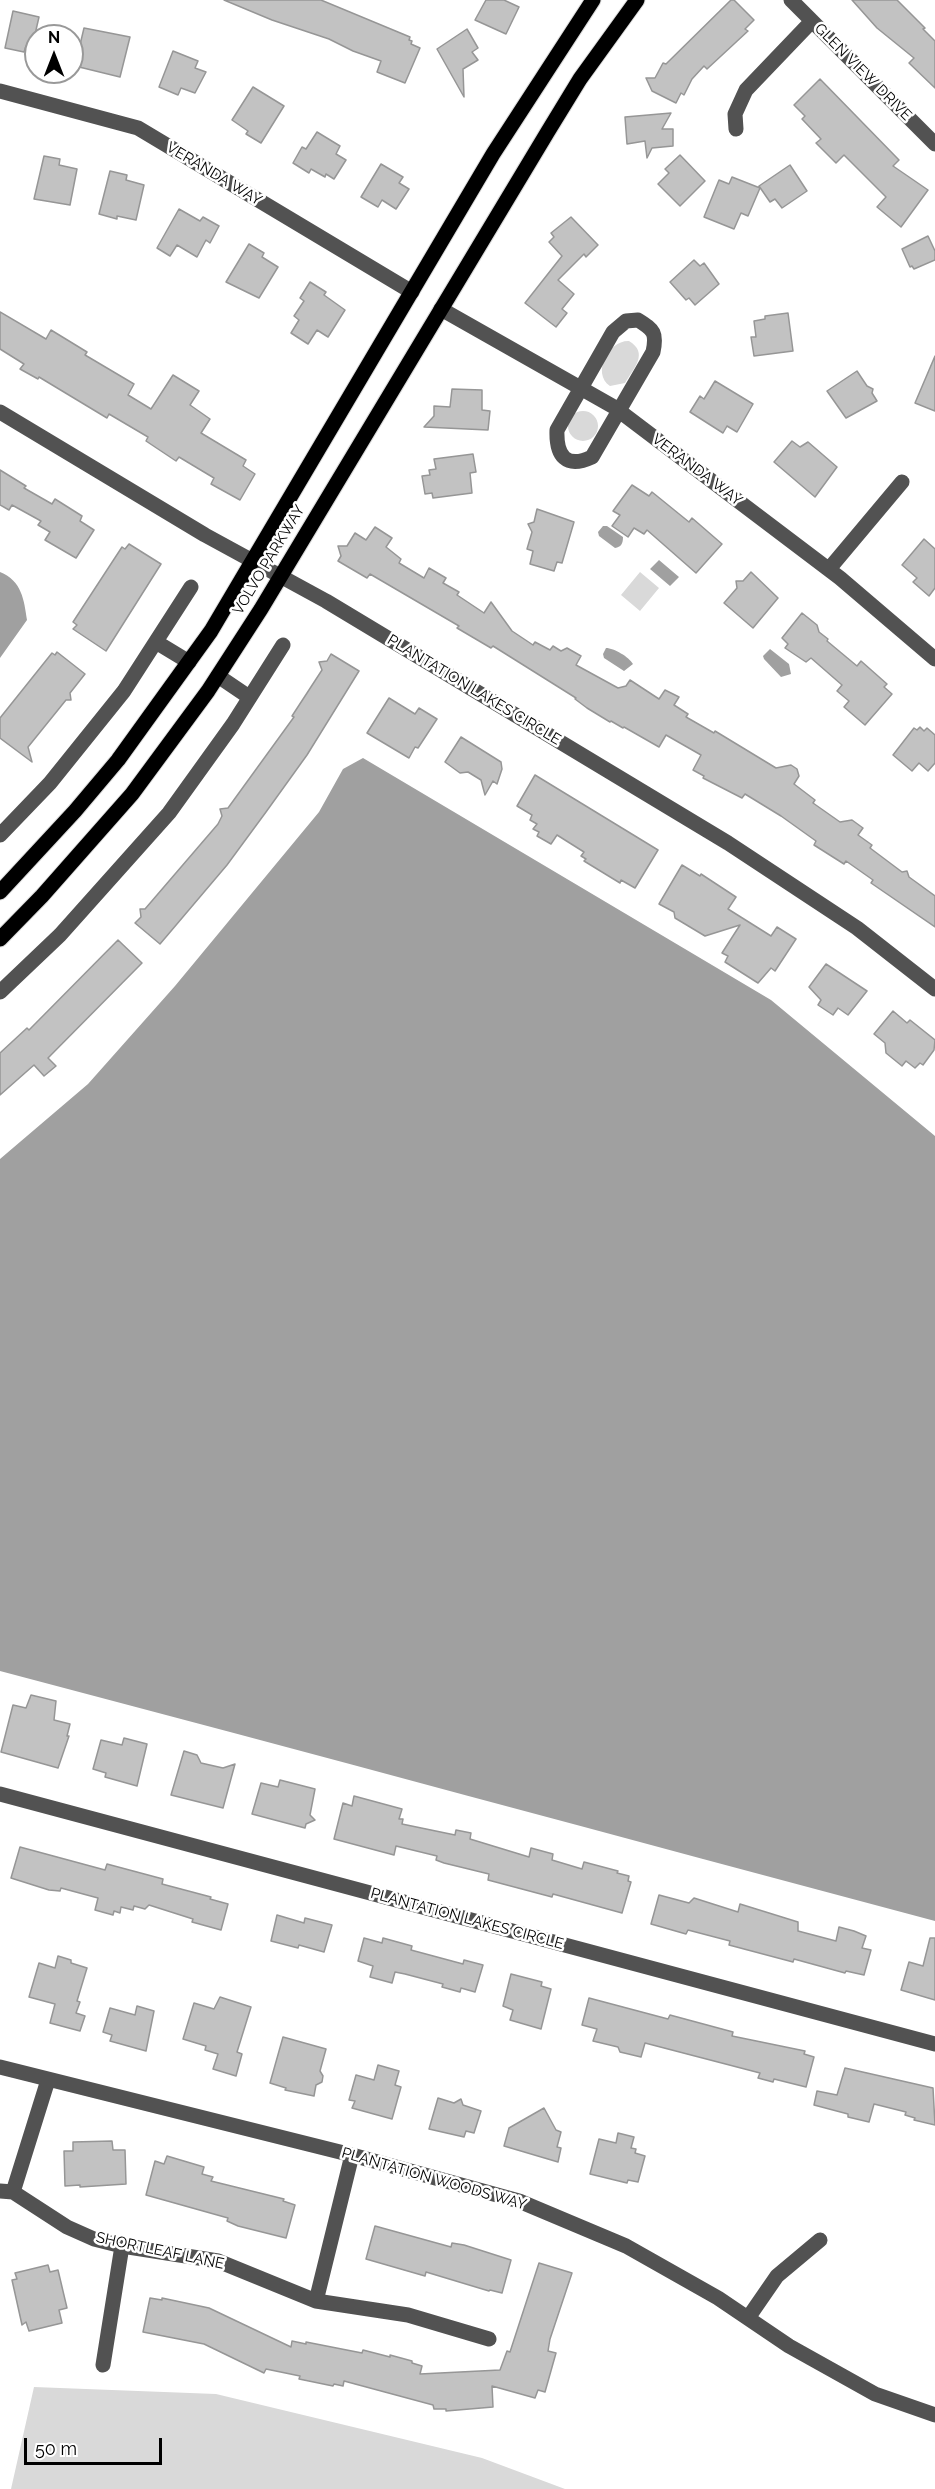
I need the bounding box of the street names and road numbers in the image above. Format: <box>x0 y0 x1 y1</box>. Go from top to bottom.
street label: GLEN VIEW DRIVE <box>811 20 915 124</box>
street label: VERANDA WAY <box>163 138 265 210</box>
street label: VERANDA WAY <box>648 430 746 510</box>
street label: VOLVO PARKWAY <box>229 502 309 618</box>
street label: PLANTATION LAKES CIRCLE <box>384 631 564 749</box>
street label: PLANTATION LAKES CIRCLE <box>369 1885 565 1953</box>
street label: PLANTATION WOODS WAY <box>339 2144 529 2214</box>
street label: SHORTLEAF LANE <box>94 2229 226 2273</box>

